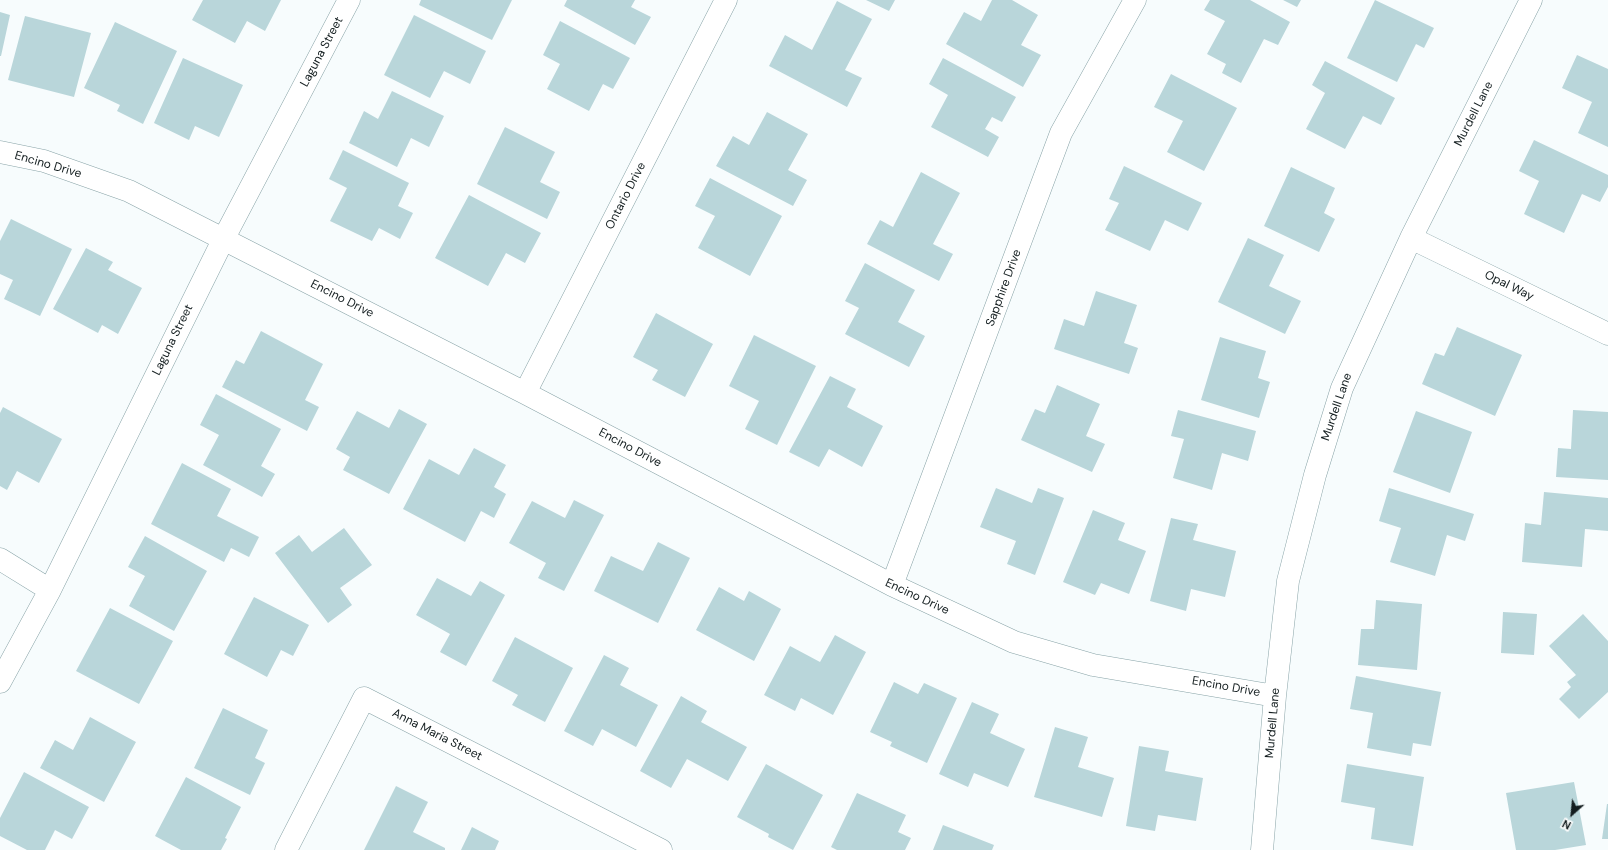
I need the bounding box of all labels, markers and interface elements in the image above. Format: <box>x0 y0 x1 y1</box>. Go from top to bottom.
street label: Laguna Street <box>298 15 346 89</box>
street label: Murdell Lane <box>1452 79 1496 149</box>
street label: Encino Drive <box>13 149 83 181</box>
street label: Ontario Drive <box>603 160 649 232</box>
street label: Sapphire Drive <box>983 248 1025 328</box>
street label: Opal Way <box>1482 268 1536 304</box>
street label: Encino Drive <box>308 277 376 321</box>
street label: Laguna Street <box>150 302 196 378</box>
street label: Murdell Lane <box>1319 371 1355 443</box>
street label: Encino Drive <box>596 425 664 471</box>
street label: Encino Drive <box>883 576 951 618</box>
street label: Encino Drive <box>1191 674 1261 700</box>
street label: Murdell Lane <box>1263 687 1283 759</box>
street label: Anna Maria Street <box>390 706 484 764</box>
north arrow <box>1552 794 1592 834</box>
text: N <box>1560 817 1573 833</box>

